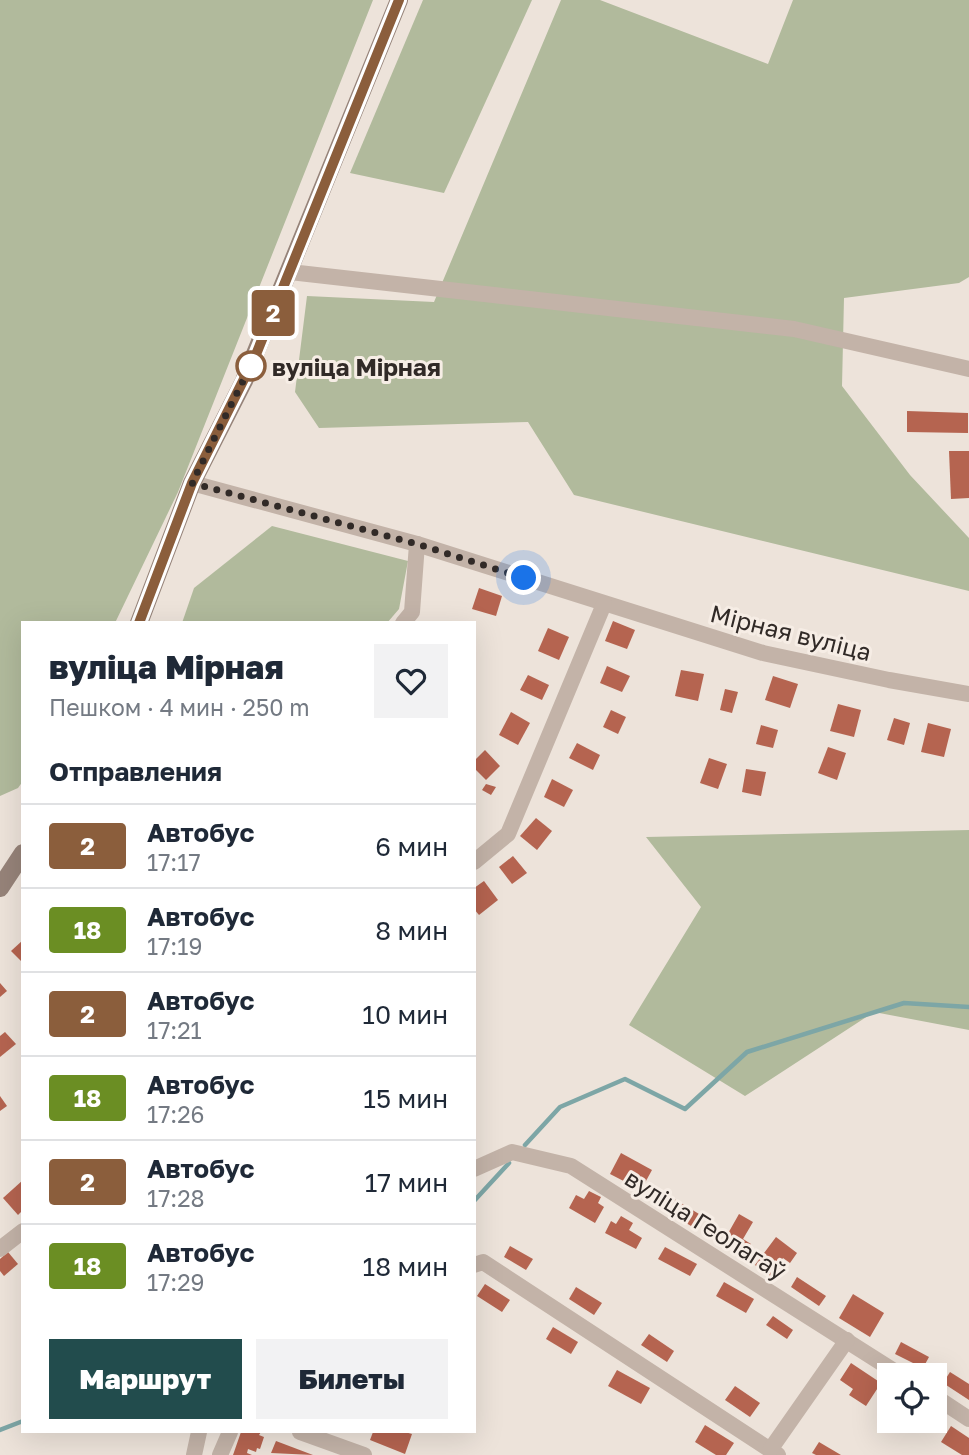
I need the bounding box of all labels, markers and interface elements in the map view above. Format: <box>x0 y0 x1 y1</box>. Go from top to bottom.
line badge: 2 <box>250 290 296 336</box>
text: 2 <box>266 298 280 327</box>
marker: вуліца Мірная <box>236 351 266 381</box>
place label: вуліца Мірная <box>272 352 441 381</box>
your location <box>506 560 541 595</box>
street label: Мірная вуліца <box>707 598 875 666</box>
button: heart <box>374 644 448 718</box>
text: вуліца Мірная <box>49 647 284 686</box>
text: Пешком · 4 мин · 250 m <box>49 693 310 721</box>
text: Отправления <box>49 756 222 787</box>
text: Автобус <box>147 817 254 848</box>
text: 2 <box>80 831 95 860</box>
text: 6 мин <box>375 831 448 862</box>
text: 17:17 <box>147 848 201 876</box>
text: Автобус <box>147 901 254 932</box>
text: 18 <box>74 915 101 944</box>
text: 8 мин <box>375 915 448 946</box>
text: 17:19 <box>147 932 202 960</box>
text: Автобус <box>147 985 254 1016</box>
text: 2 <box>80 999 95 1028</box>
text: 10 мин <box>362 999 448 1030</box>
text: 17:21 <box>147 1016 202 1044</box>
text: Автобус <box>147 1069 254 1100</box>
text: 18 <box>74 1083 101 1112</box>
text: 15 мин <box>363 1083 448 1114</box>
text: 17:26 <box>147 1100 205 1128</box>
text: Автобус <box>147 1153 254 1184</box>
street label: вуліца Геолагаў <box>620 1163 792 1285</box>
text: 2 <box>80 1167 95 1196</box>
text: 17 мин <box>365 1167 448 1198</box>
text: 17:28 <box>147 1184 205 1212</box>
text: Автобус <box>147 1237 254 1268</box>
text: 18 <box>74 1251 101 1280</box>
text: 18 мин <box>363 1251 448 1282</box>
text: 17:29 <box>147 1268 205 1296</box>
button: Маршрут <box>49 1339 242 1419</box>
button: Билеты <box>256 1339 448 1419</box>
map controls <box>877 1363 947 1433</box>
button: locate <box>877 1363 947 1433</box>

